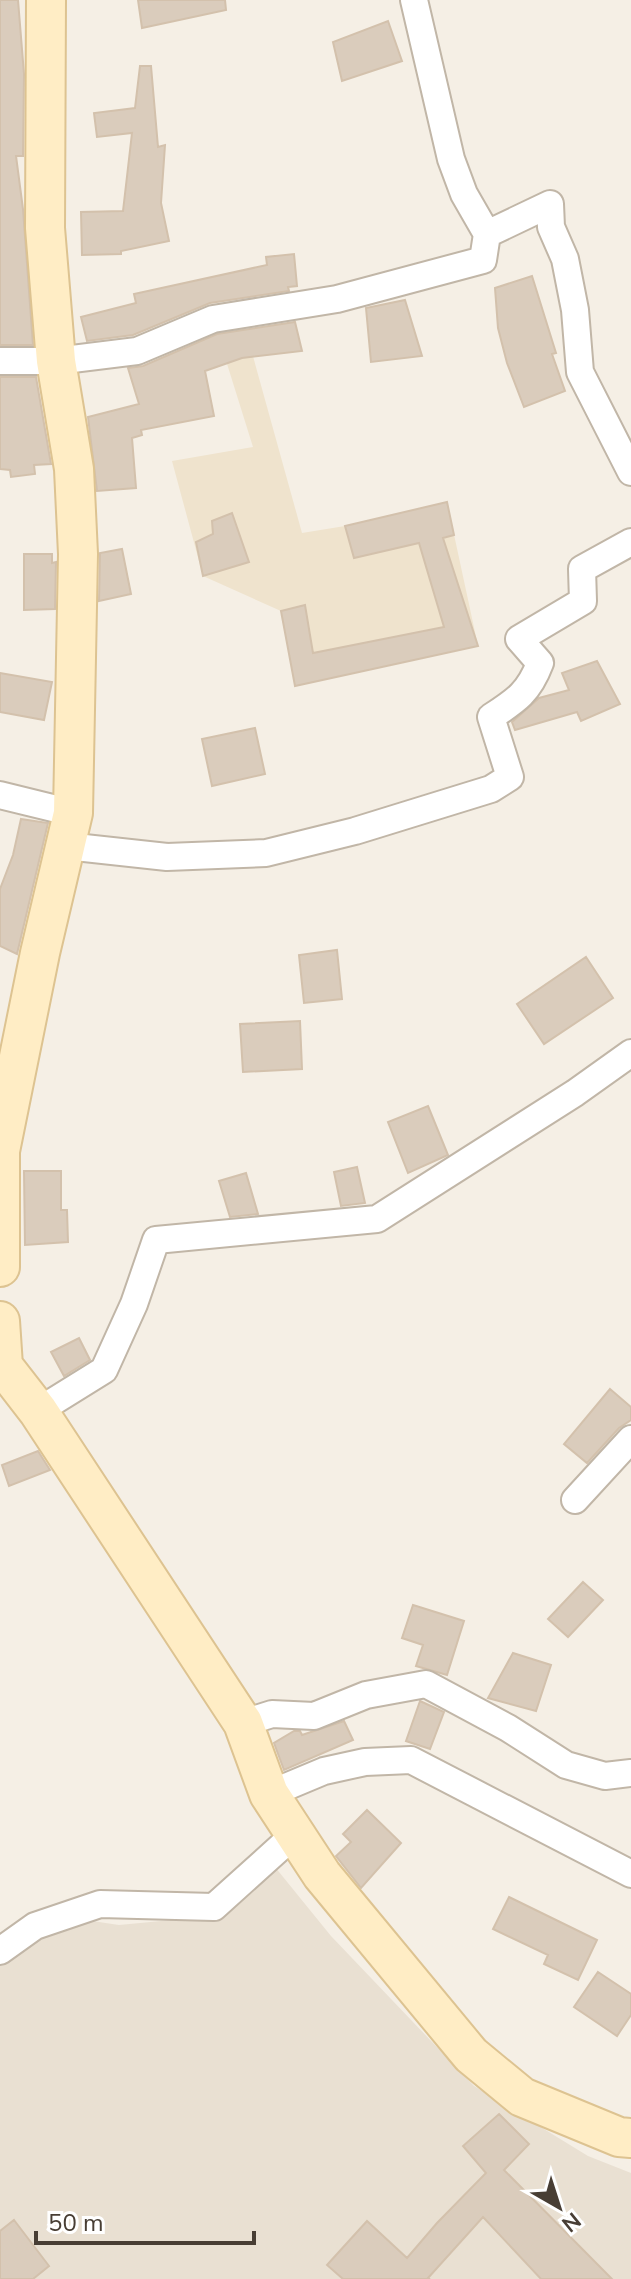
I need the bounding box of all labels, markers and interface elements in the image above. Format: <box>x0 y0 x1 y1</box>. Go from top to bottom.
north arrow <box>519 2167 599 2247</box>
scale bar <box>36 2195 254 2245</box>
text: N <box>555 2205 587 2239</box>
text: 50 m <box>48 2207 104 2239</box>

